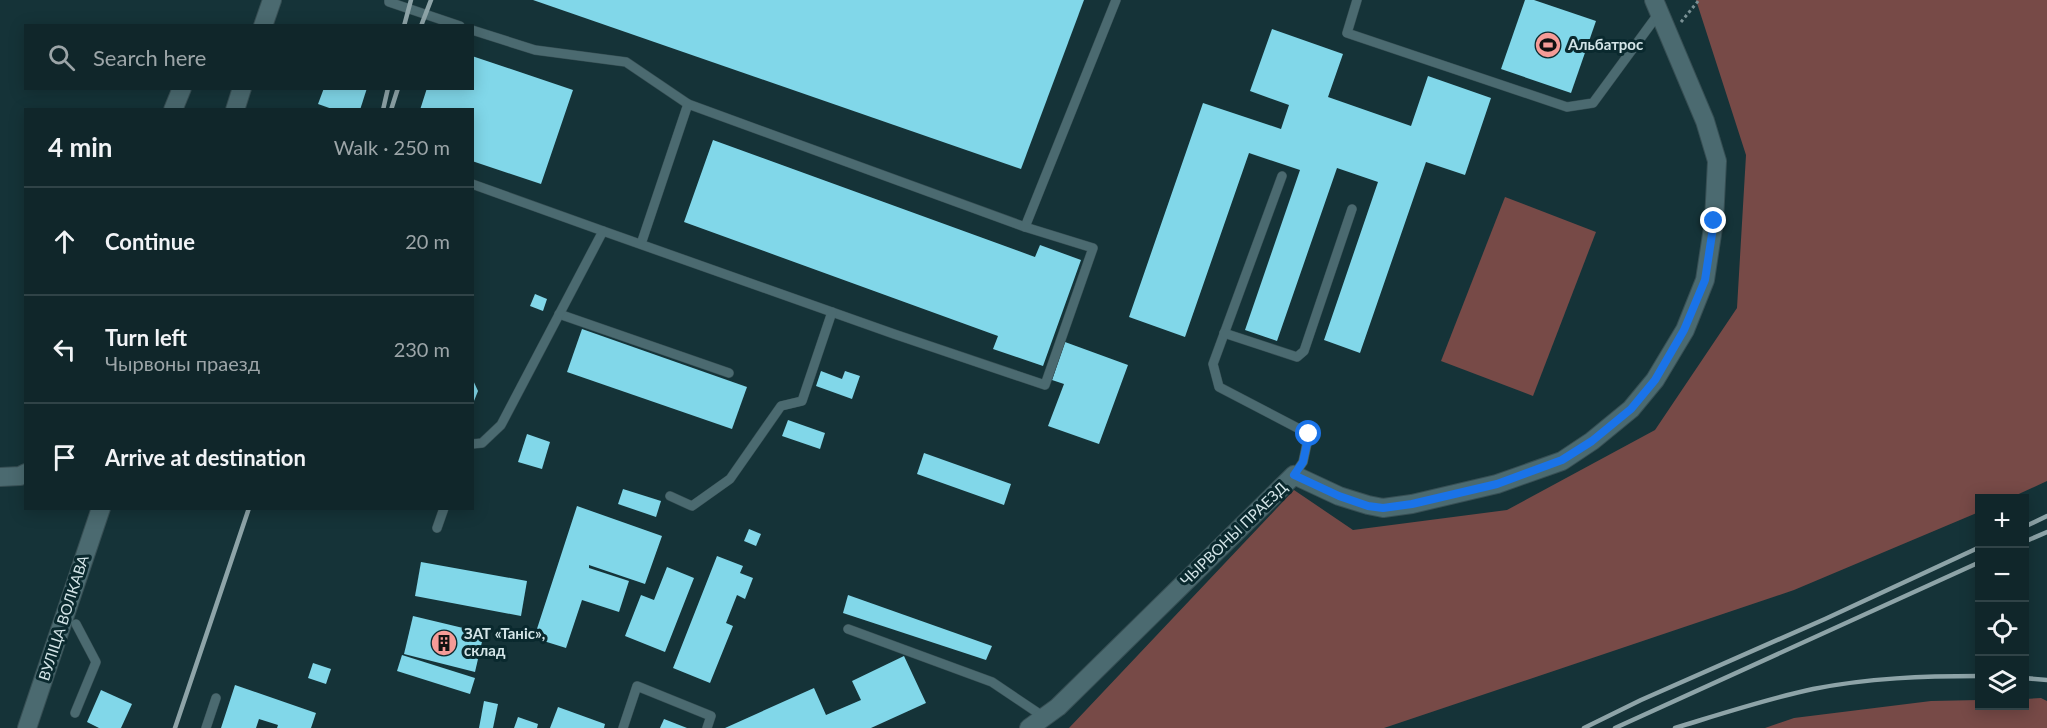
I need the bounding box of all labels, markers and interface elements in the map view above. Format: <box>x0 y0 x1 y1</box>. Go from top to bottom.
search box <box>24 24 474 90</box>
sports icon: Альбатрос <box>1533 30 1563 60</box>
place label: Альбатрос <box>1567 35 1643 53</box>
icon: search <box>45 41 78 74</box>
text: Search here <box>93 44 206 71</box>
text: 4 min <box>48 131 112 163</box>
text: Walk · 250 m <box>334 135 450 159</box>
route end <box>1700 207 1726 233</box>
icon: ahead <box>48 225 81 258</box>
text: Continue <box>105 228 195 255</box>
text: 20 m <box>405 229 450 253</box>
text: Turn left <box>105 324 187 351</box>
icon: left <box>48 333 81 366</box>
text: 230 m <box>394 337 450 361</box>
text: Чырвоны праезд <box>105 351 260 375</box>
route start <box>1295 420 1321 446</box>
icon: arrive <box>48 441 81 474</box>
text: Arrive at destination <box>105 444 306 471</box>
street label: ЧЫРВОНЫ ПРАЕЗД <box>1176 478 1291 589</box>
map controls <box>1975 494 2029 710</box>
button: + <box>1975 494 2029 548</box>
button: − <box>1975 548 2029 602</box>
street label: ВУЛІЦА ВОЛКАВА <box>34 552 92 683</box>
button: locate <box>1975 602 2029 656</box>
place label: ЗАТ «Таніс», склад <box>464 624 545 659</box>
building icon: ЗАТ «Таніс», склад <box>429 628 459 658</box>
button: layers <box>1975 656 2029 710</box>

